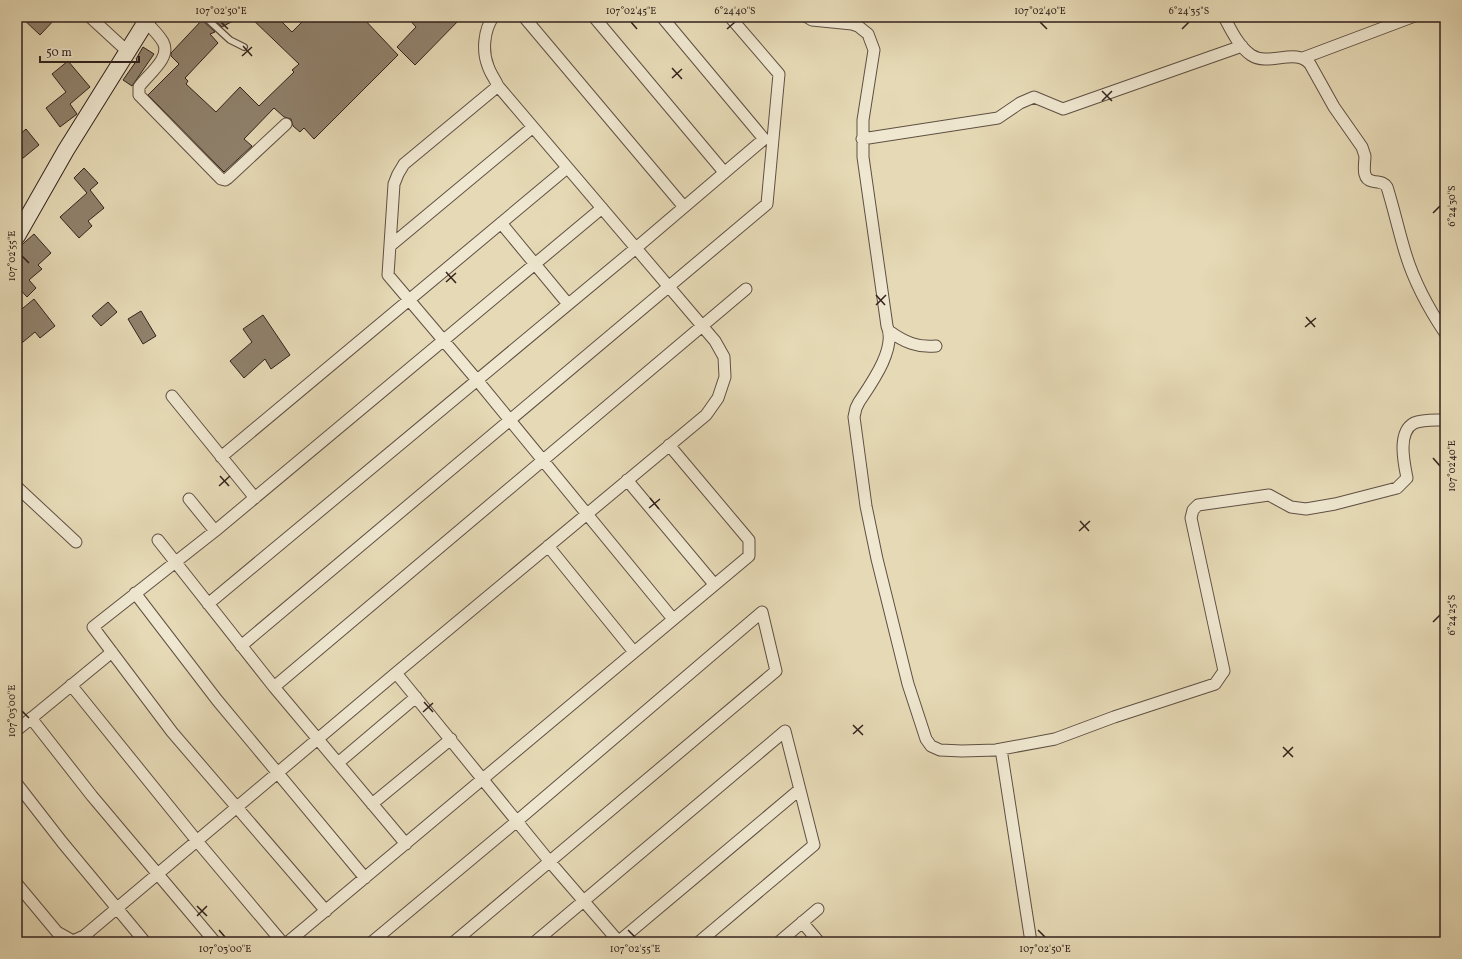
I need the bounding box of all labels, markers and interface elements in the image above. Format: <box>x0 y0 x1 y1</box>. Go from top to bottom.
text: 107°02'50"E <box>195 4 247 18</box>
text: 107°02'45"E <box>606 4 656 18</box>
text: 6°24'40"S <box>714 4 756 18</box>
text: 107°02'40"E <box>1014 4 1066 18</box>
text: 6°24'35"S <box>1169 4 1209 18</box>
scale bar <box>40 38 139 64</box>
text: 50 m <box>46 45 72 61</box>
text: 6°24'30"S <box>1445 185 1459 227</box>
text: 107°02'55"E <box>5 231 19 281</box>
text: 107°02'40"E <box>1445 440 1459 492</box>
text: 6°24'25"S <box>1445 595 1459 635</box>
text: 107°03'00"E <box>5 685 19 737</box>
text: 107°03'00"E <box>199 942 251 956</box>
text: 107°02'55"E <box>610 942 660 956</box>
text: 107°02'50"E <box>1019 942 1071 956</box>

